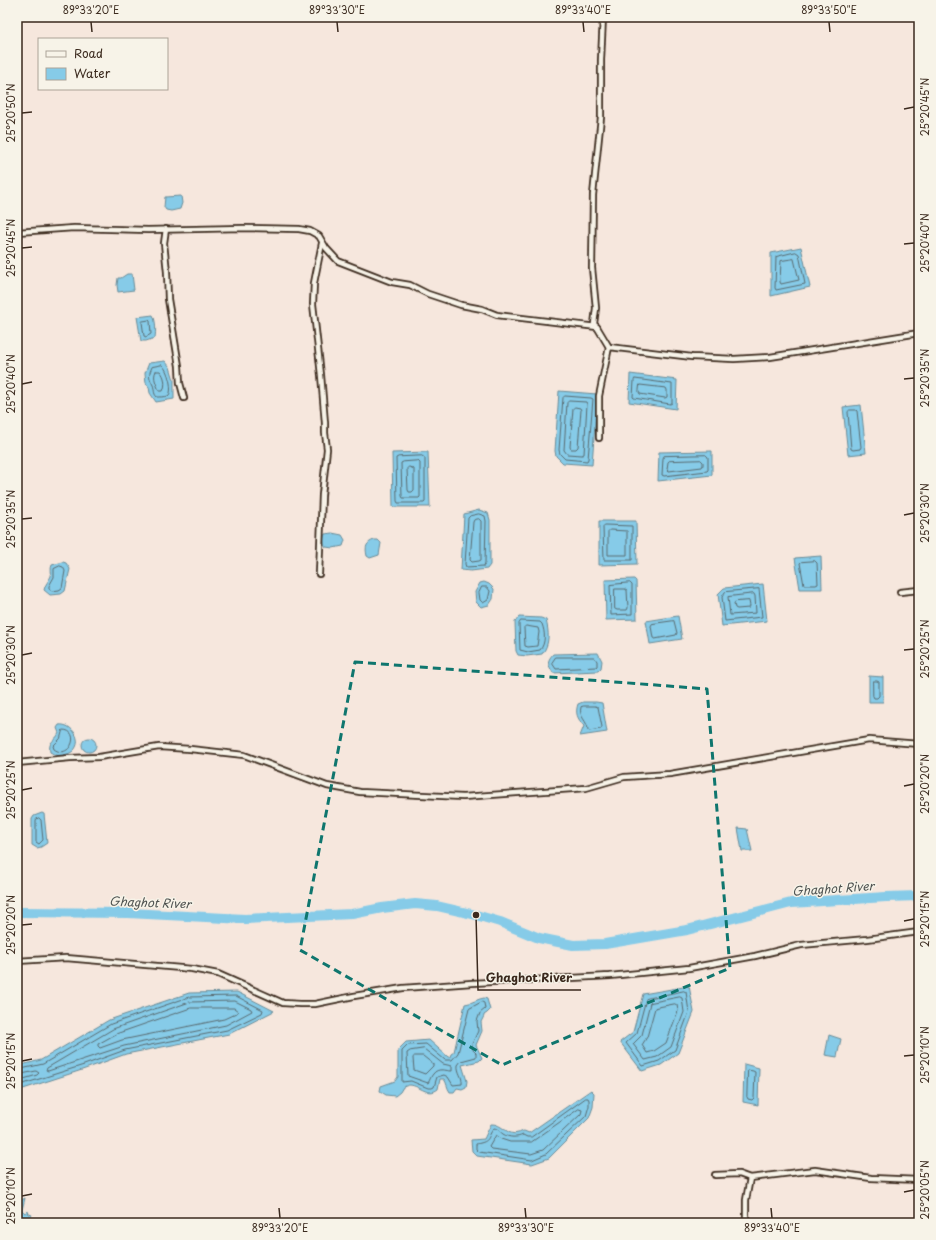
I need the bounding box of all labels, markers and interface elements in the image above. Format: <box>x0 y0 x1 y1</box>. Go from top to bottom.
text: 89°33'20"E <box>63 2 119 17</box>
text: 89°33'30"E <box>309 2 365 17</box>
text: 89°33'40"E <box>555 2 611 17</box>
text: 89°33'50"E <box>801 2 857 17</box>
legend <box>38 38 168 90</box>
text: Road <box>74 44 103 62</box>
text: Water <box>74 64 111 82</box>
text: 25°20'45"N <box>917 78 932 136</box>
text: 25°20'50"N <box>3 83 18 143</box>
text: 25°20'40"N <box>917 213 932 273</box>
text: 25°20'45"N <box>3 219 18 277</box>
text: 25°20'35"N <box>917 348 932 407</box>
text: 25°20'40"N <box>3 354 18 414</box>
text: 25°20'30"N <box>917 483 932 543</box>
text: 25°20'35"N <box>3 489 18 548</box>
text: 25°20'25"N <box>917 619 932 679</box>
text: 25°20'30"N <box>3 625 18 685</box>
text: 25°20'20"N <box>917 754 932 814</box>
text: 25°20'25"N <box>3 760 18 820</box>
water label: Ghaghot River <box>792 876 876 900</box>
text: 25°20'15"N <box>917 890 932 947</box>
water label: Ghaghot River <box>109 892 193 912</box>
text: 25°20'20"N <box>3 895 18 955</box>
callout: Ghaghot River <box>478 966 581 990</box>
text: Ghaghot River <box>486 968 573 986</box>
text: 25°20'10"N <box>917 1026 932 1084</box>
text: 25°20'15"N <box>3 1032 18 1089</box>
text: 25°20'05"N <box>917 1160 932 1220</box>
text: 25°20'10"N <box>3 1167 18 1225</box>
text: 89°33'20"E <box>252 1220 308 1235</box>
text: 89°33'30"E <box>498 1220 554 1235</box>
text: 89°33'40"E <box>744 1220 800 1235</box>

